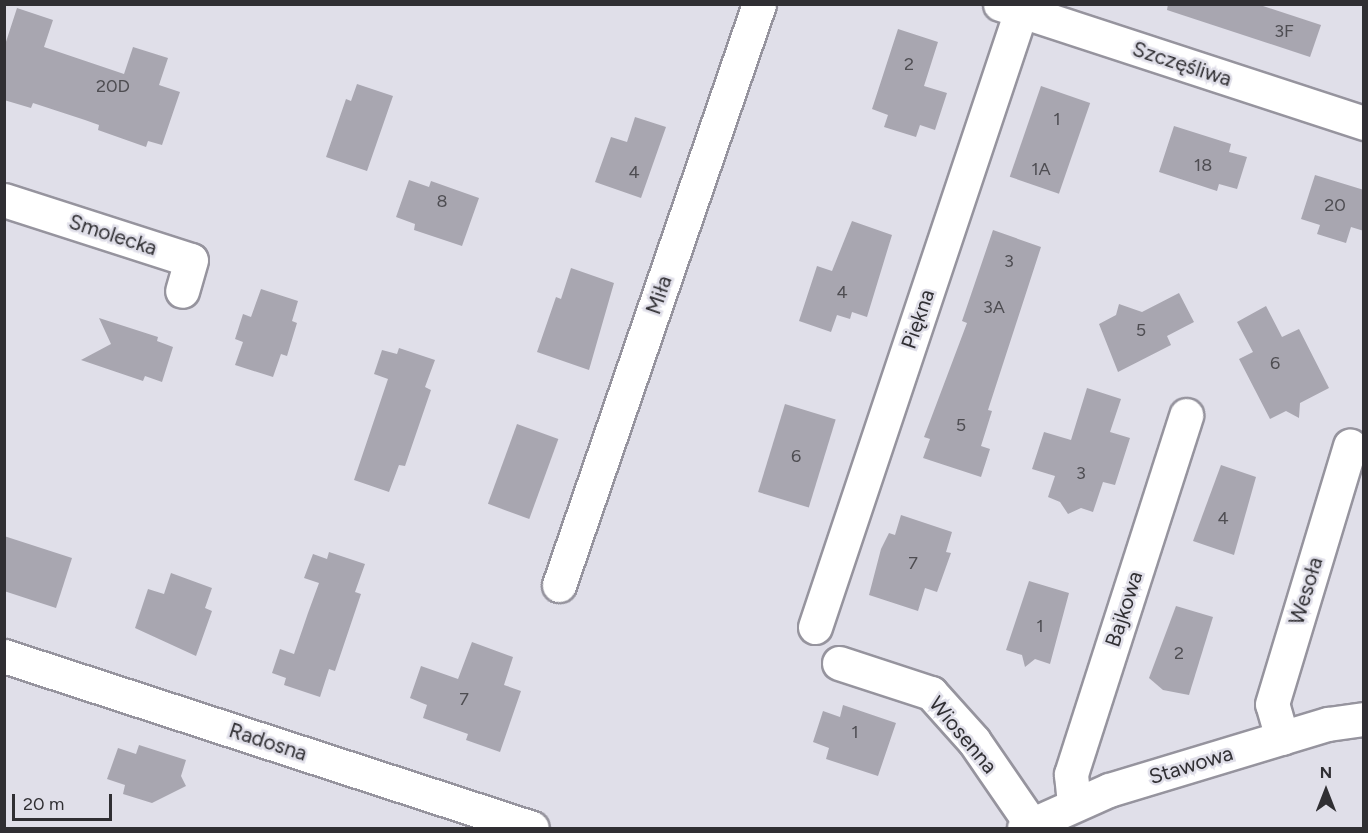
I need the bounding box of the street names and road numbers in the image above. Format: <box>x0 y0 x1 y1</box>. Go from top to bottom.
street label: Szczęśliwa <box>1129 36 1235 92</box>
street label: Smolecka <box>66 209 160 261</box>
street label: Miła <box>641 272 677 318</box>
street label: Piękna <box>896 286 940 352</box>
street label: Wesoła <box>1284 554 1328 628</box>
street label: Bajkowa <box>1100 568 1148 650</box>
street label: Wiosenna <box>924 691 1002 779</box>
street label: Radosna <box>226 718 310 766</box>
street label: Stawowa <box>1146 740 1236 790</box>

